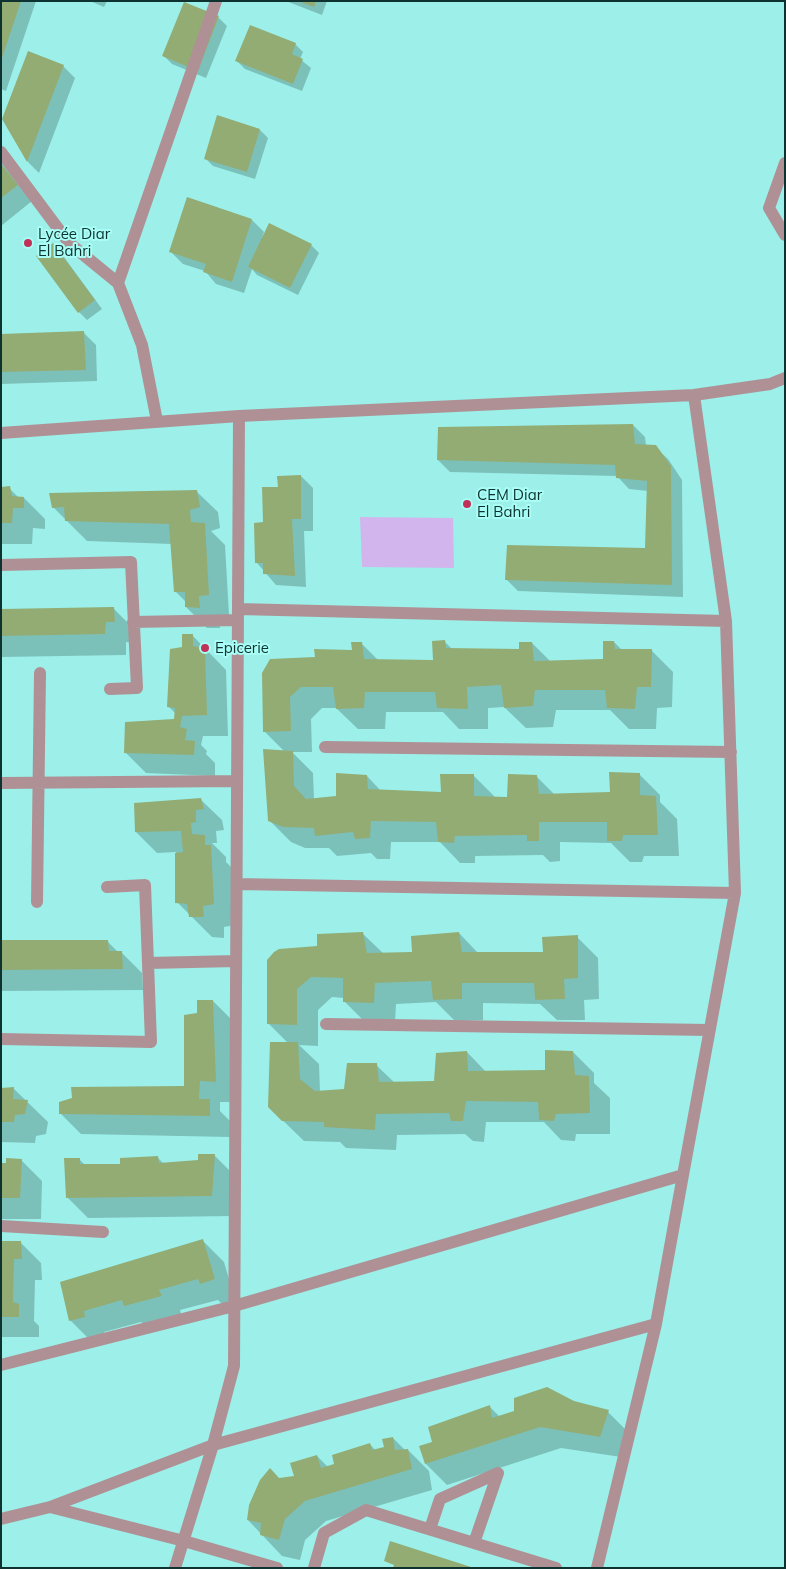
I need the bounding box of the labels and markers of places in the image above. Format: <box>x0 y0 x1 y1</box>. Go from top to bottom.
place label: Lycée Diar El Bahri <box>38 225 110 260</box>
marker: Lycée Diar El Bahri <box>22 237 34 249</box>
place label: CEM Diar El Bahri <box>477 486 542 521</box>
marker: CEM Diar El Bahri <box>461 498 473 510</box>
place label: Epicerie <box>215 639 269 657</box>
marker: Epicerie <box>199 642 211 654</box>

